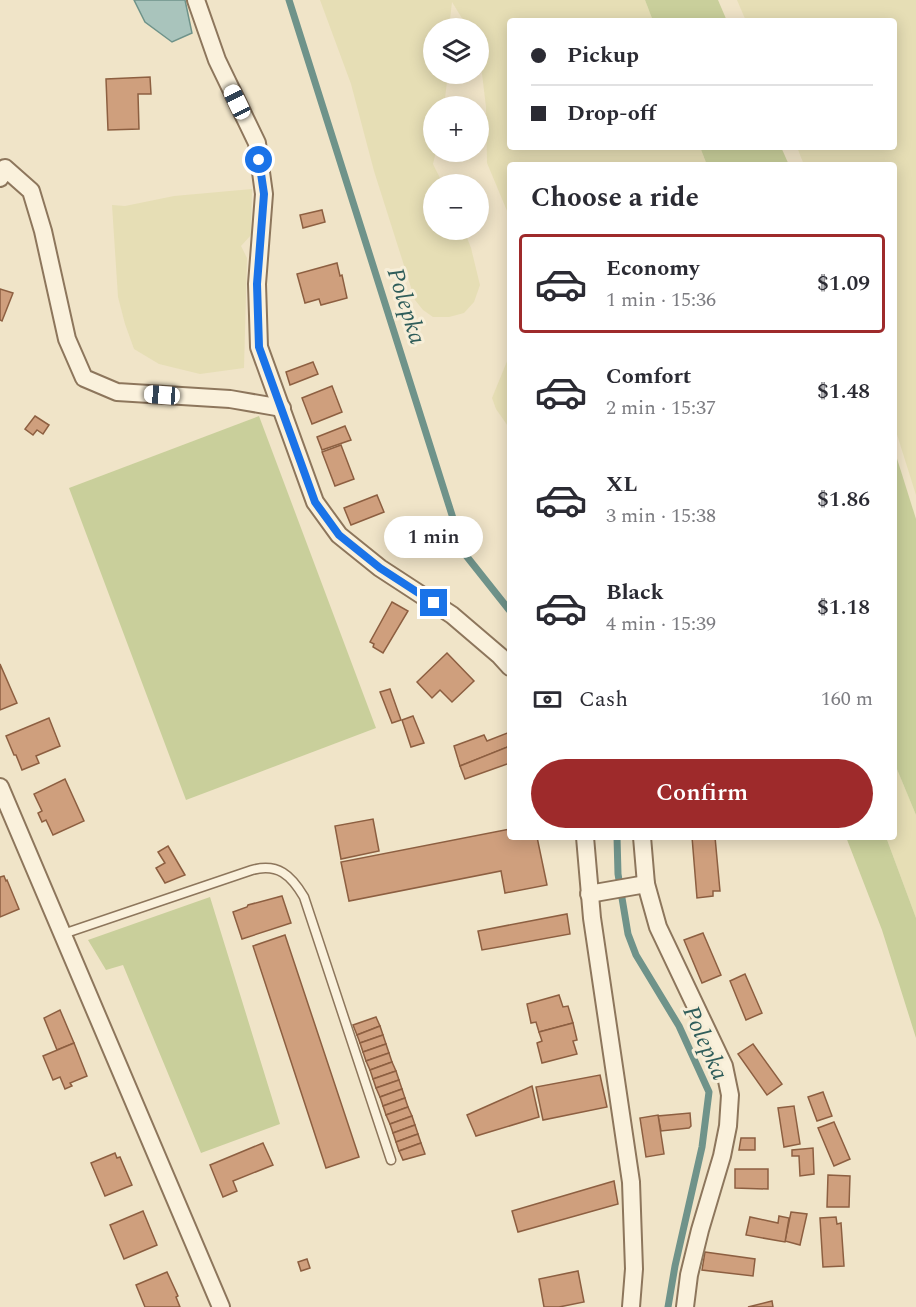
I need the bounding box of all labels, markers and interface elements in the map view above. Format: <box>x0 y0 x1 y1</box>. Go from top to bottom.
map controls <box>423 18 489 240</box>
button: layers <box>423 18 489 84</box>
text: Pickup <box>567 39 639 72</box>
car <box>221 82 253 122</box>
button: + <box>423 96 489 162</box>
text: Drop-off <box>567 97 656 130</box>
route start <box>245 146 272 173</box>
button: − <box>423 174 489 240</box>
text: Choose a ride <box>531 177 699 219</box>
text: Economy <box>606 252 699 285</box>
icon: car <box>534 257 588 311</box>
water label: Polepka <box>377 263 435 349</box>
text: $1.09 <box>817 267 870 300</box>
text: 1 min · 15:36 <box>606 285 716 315</box>
text: Comfort <box>606 360 691 393</box>
icon: car <box>534 365 588 419</box>
text: $1.48 <box>817 375 870 408</box>
car <box>143 385 181 405</box>
text: 2 min · 15:37 <box>606 393 716 423</box>
text: XL <box>606 468 637 501</box>
icon: car <box>534 473 588 527</box>
text: $1.86 <box>817 483 870 516</box>
text: 3 min · 15:38 <box>606 501 716 531</box>
callout: 1 min <box>384 516 484 558</box>
text: 1 min <box>408 522 459 552</box>
text: Black <box>606 576 664 609</box>
icon: car <box>534 581 588 635</box>
route end <box>420 589 447 616</box>
text: $1.18 <box>817 591 870 624</box>
text: 4 min · 15:39 <box>606 609 716 639</box>
icon: cash <box>531 683 564 716</box>
text: Cash <box>579 683 628 716</box>
text: 160 m <box>821 684 873 714</box>
button: Confirm <box>531 759 873 828</box>
water label: Polepka <box>673 1000 737 1086</box>

